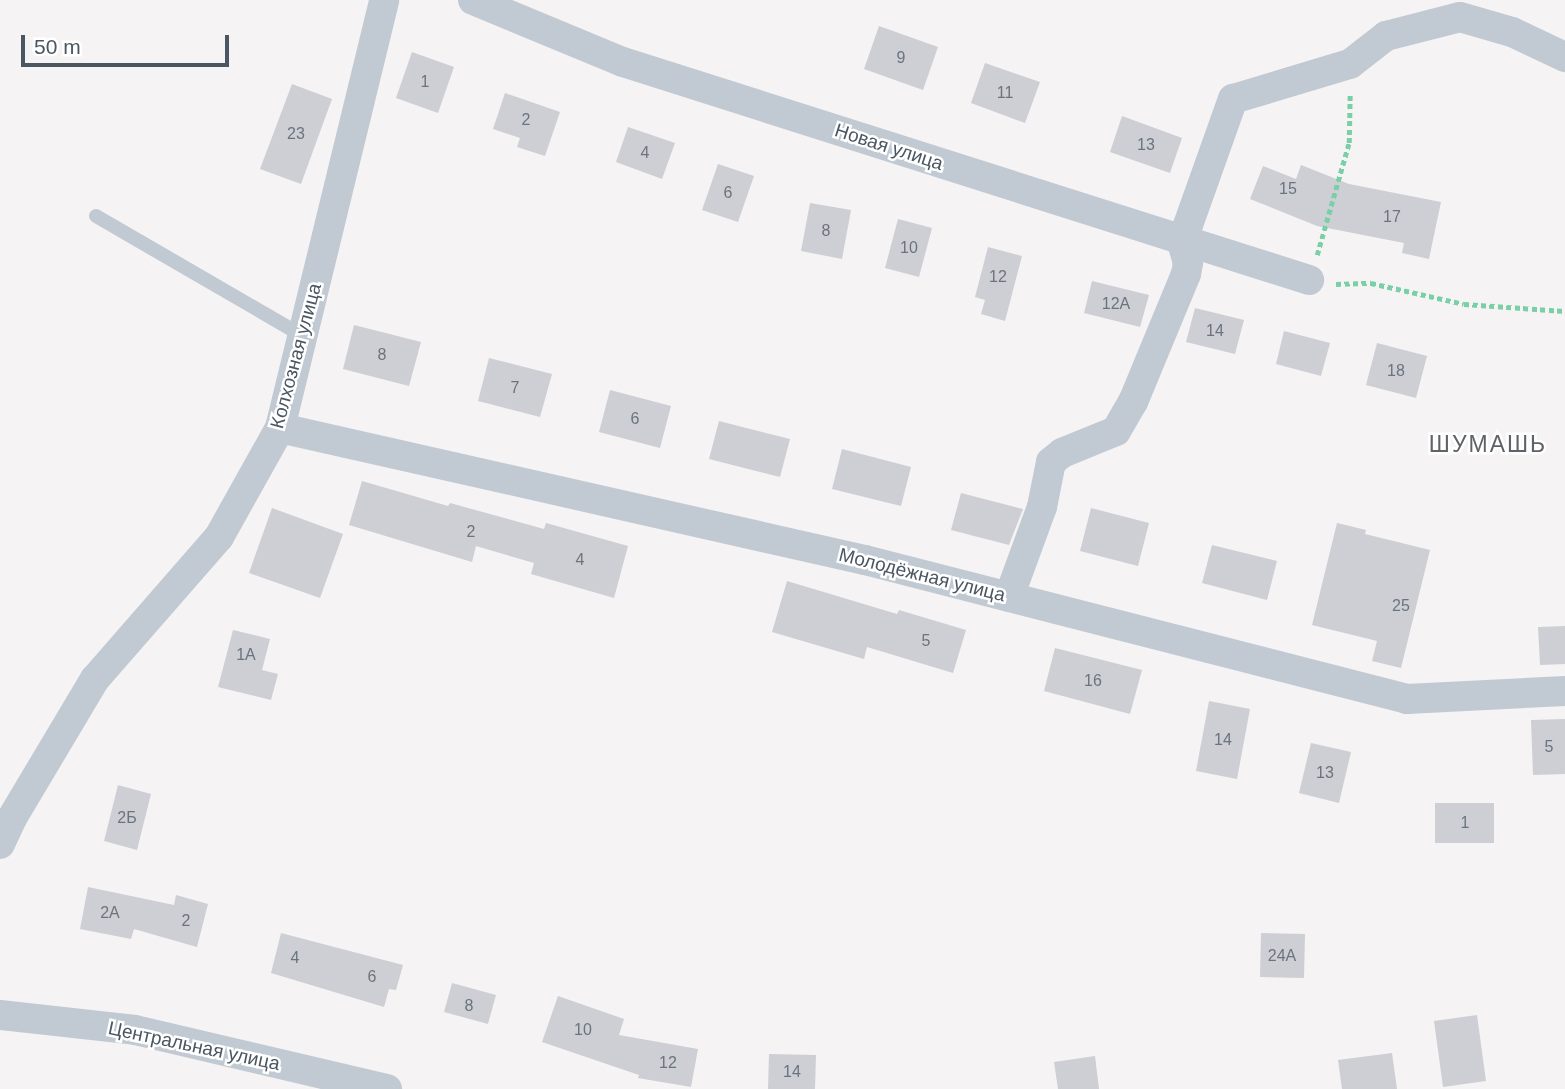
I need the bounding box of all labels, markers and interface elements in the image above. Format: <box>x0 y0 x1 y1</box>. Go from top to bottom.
scale bar <box>24 21 233 65</box>
text: 50 m <box>34 35 81 58</box>
house number: 9 <box>897 48 905 68</box>
house number: 1 <box>421 72 429 92</box>
house number: 11 <box>997 83 1013 103</box>
house number: 2 <box>522 110 530 130</box>
street label: Новая улица <box>832 119 946 175</box>
house number: 23 <box>287 124 305 144</box>
house number: 13 <box>1137 135 1155 155</box>
house number: 4 <box>641 143 649 163</box>
house number: 15 <box>1279 179 1297 199</box>
house number: 6 <box>724 183 732 203</box>
house number: 17 <box>1383 207 1401 227</box>
house number: 8 <box>822 221 830 241</box>
house number: 10 <box>900 238 918 258</box>
house number: 12 <box>989 267 1007 287</box>
street label: Колхозная улица <box>266 281 326 431</box>
house number: 12А <box>1102 294 1130 314</box>
house number: 14 <box>1206 321 1224 341</box>
house number: 8 <box>378 345 386 365</box>
house number: 18 <box>1387 361 1405 381</box>
house number: 7 <box>511 378 519 398</box>
house number: 6 <box>631 409 639 429</box>
district label: ШУМАШЬ <box>1430 430 1546 458</box>
house number: 2 <box>467 522 475 542</box>
street label: Молодёжная улица <box>836 543 1008 607</box>
house number: 4 <box>576 550 584 570</box>
house number: 25 <box>1392 596 1410 616</box>
house number: 5 <box>922 631 930 651</box>
house number: 1А <box>236 645 256 665</box>
house number: 16 <box>1084 671 1102 691</box>
house number: 14 <box>1214 730 1232 750</box>
house number: 5 <box>1545 737 1553 757</box>
house number: 13 <box>1316 763 1334 783</box>
house number: 2Б <box>117 808 137 828</box>
house number: 1 <box>1461 813 1469 833</box>
house number: 2А <box>100 903 120 923</box>
house number: 2 <box>182 911 190 931</box>
house number: 24А <box>1268 946 1296 966</box>
house number: 4 <box>291 948 299 968</box>
house number: 6 <box>368 967 376 987</box>
house number: 8 <box>465 996 473 1016</box>
street label: Центральная улица <box>106 1017 282 1075</box>
house number: 10 <box>574 1020 592 1040</box>
house number: 12 <box>659 1053 677 1073</box>
house number: 14 <box>783 1062 801 1082</box>

